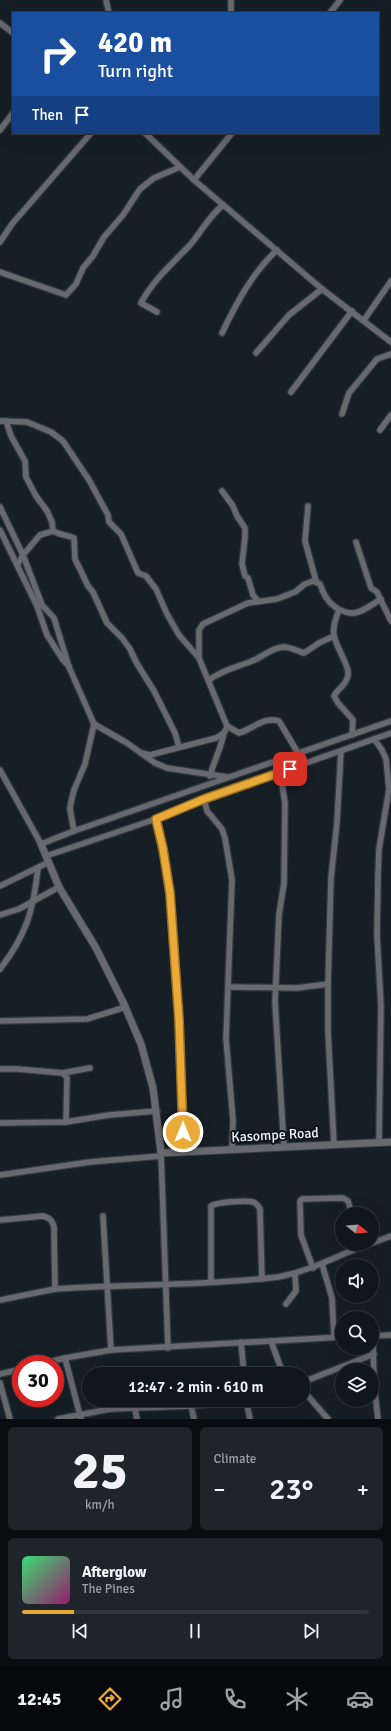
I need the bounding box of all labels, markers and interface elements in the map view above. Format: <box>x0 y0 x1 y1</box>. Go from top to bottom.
text: 420 m <box>98 26 172 60</box>
icon: right <box>32 28 84 80</box>
text: Turn right <box>98 60 173 82</box>
icon: arrive <box>71 104 93 126</box>
text: Then <box>32 106 63 124</box>
pin <box>273 752 307 786</box>
icon: arrive <box>279 758 301 780</box>
position arrow <box>162 1111 204 1153</box>
street label: Kasompe Road <box>231 1124 319 1146</box>
north arrow <box>335 1207 379 1251</box>
map controls <box>335 1207 379 1407</box>
button: sound <box>335 1259 379 1303</box>
button: search <box>335 1311 379 1355</box>
speed limit sign: 30 <box>12 1355 64 1407</box>
button: layers <box>335 1363 379 1407</box>
text: 12:47 · 2 min · 610 m <box>129 1378 263 1396</box>
text: 25 <box>72 1439 128 1503</box>
text: Climate <box>214 1451 256 1467</box>
text: 23° <box>269 1471 313 1508</box>
text: − <box>214 1476 225 1503</box>
text: + <box>357 1476 369 1503</box>
text: km/h <box>85 1497 114 1513</box>
text: Afterglow <box>82 1563 146 1581</box>
text: The Pines <box>82 1581 135 1597</box>
icon: previous <box>69 1620 91 1642</box>
icon: pause <box>184 1620 206 1642</box>
icon: next <box>300 1620 322 1642</box>
icon: directions <box>96 1685 124 1713</box>
icon: music <box>158 1685 186 1713</box>
icon: phone <box>221 1685 249 1713</box>
icon: climate <box>283 1685 311 1713</box>
icon: car <box>346 1685 374 1713</box>
text: 12:45 <box>17 1688 61 1710</box>

